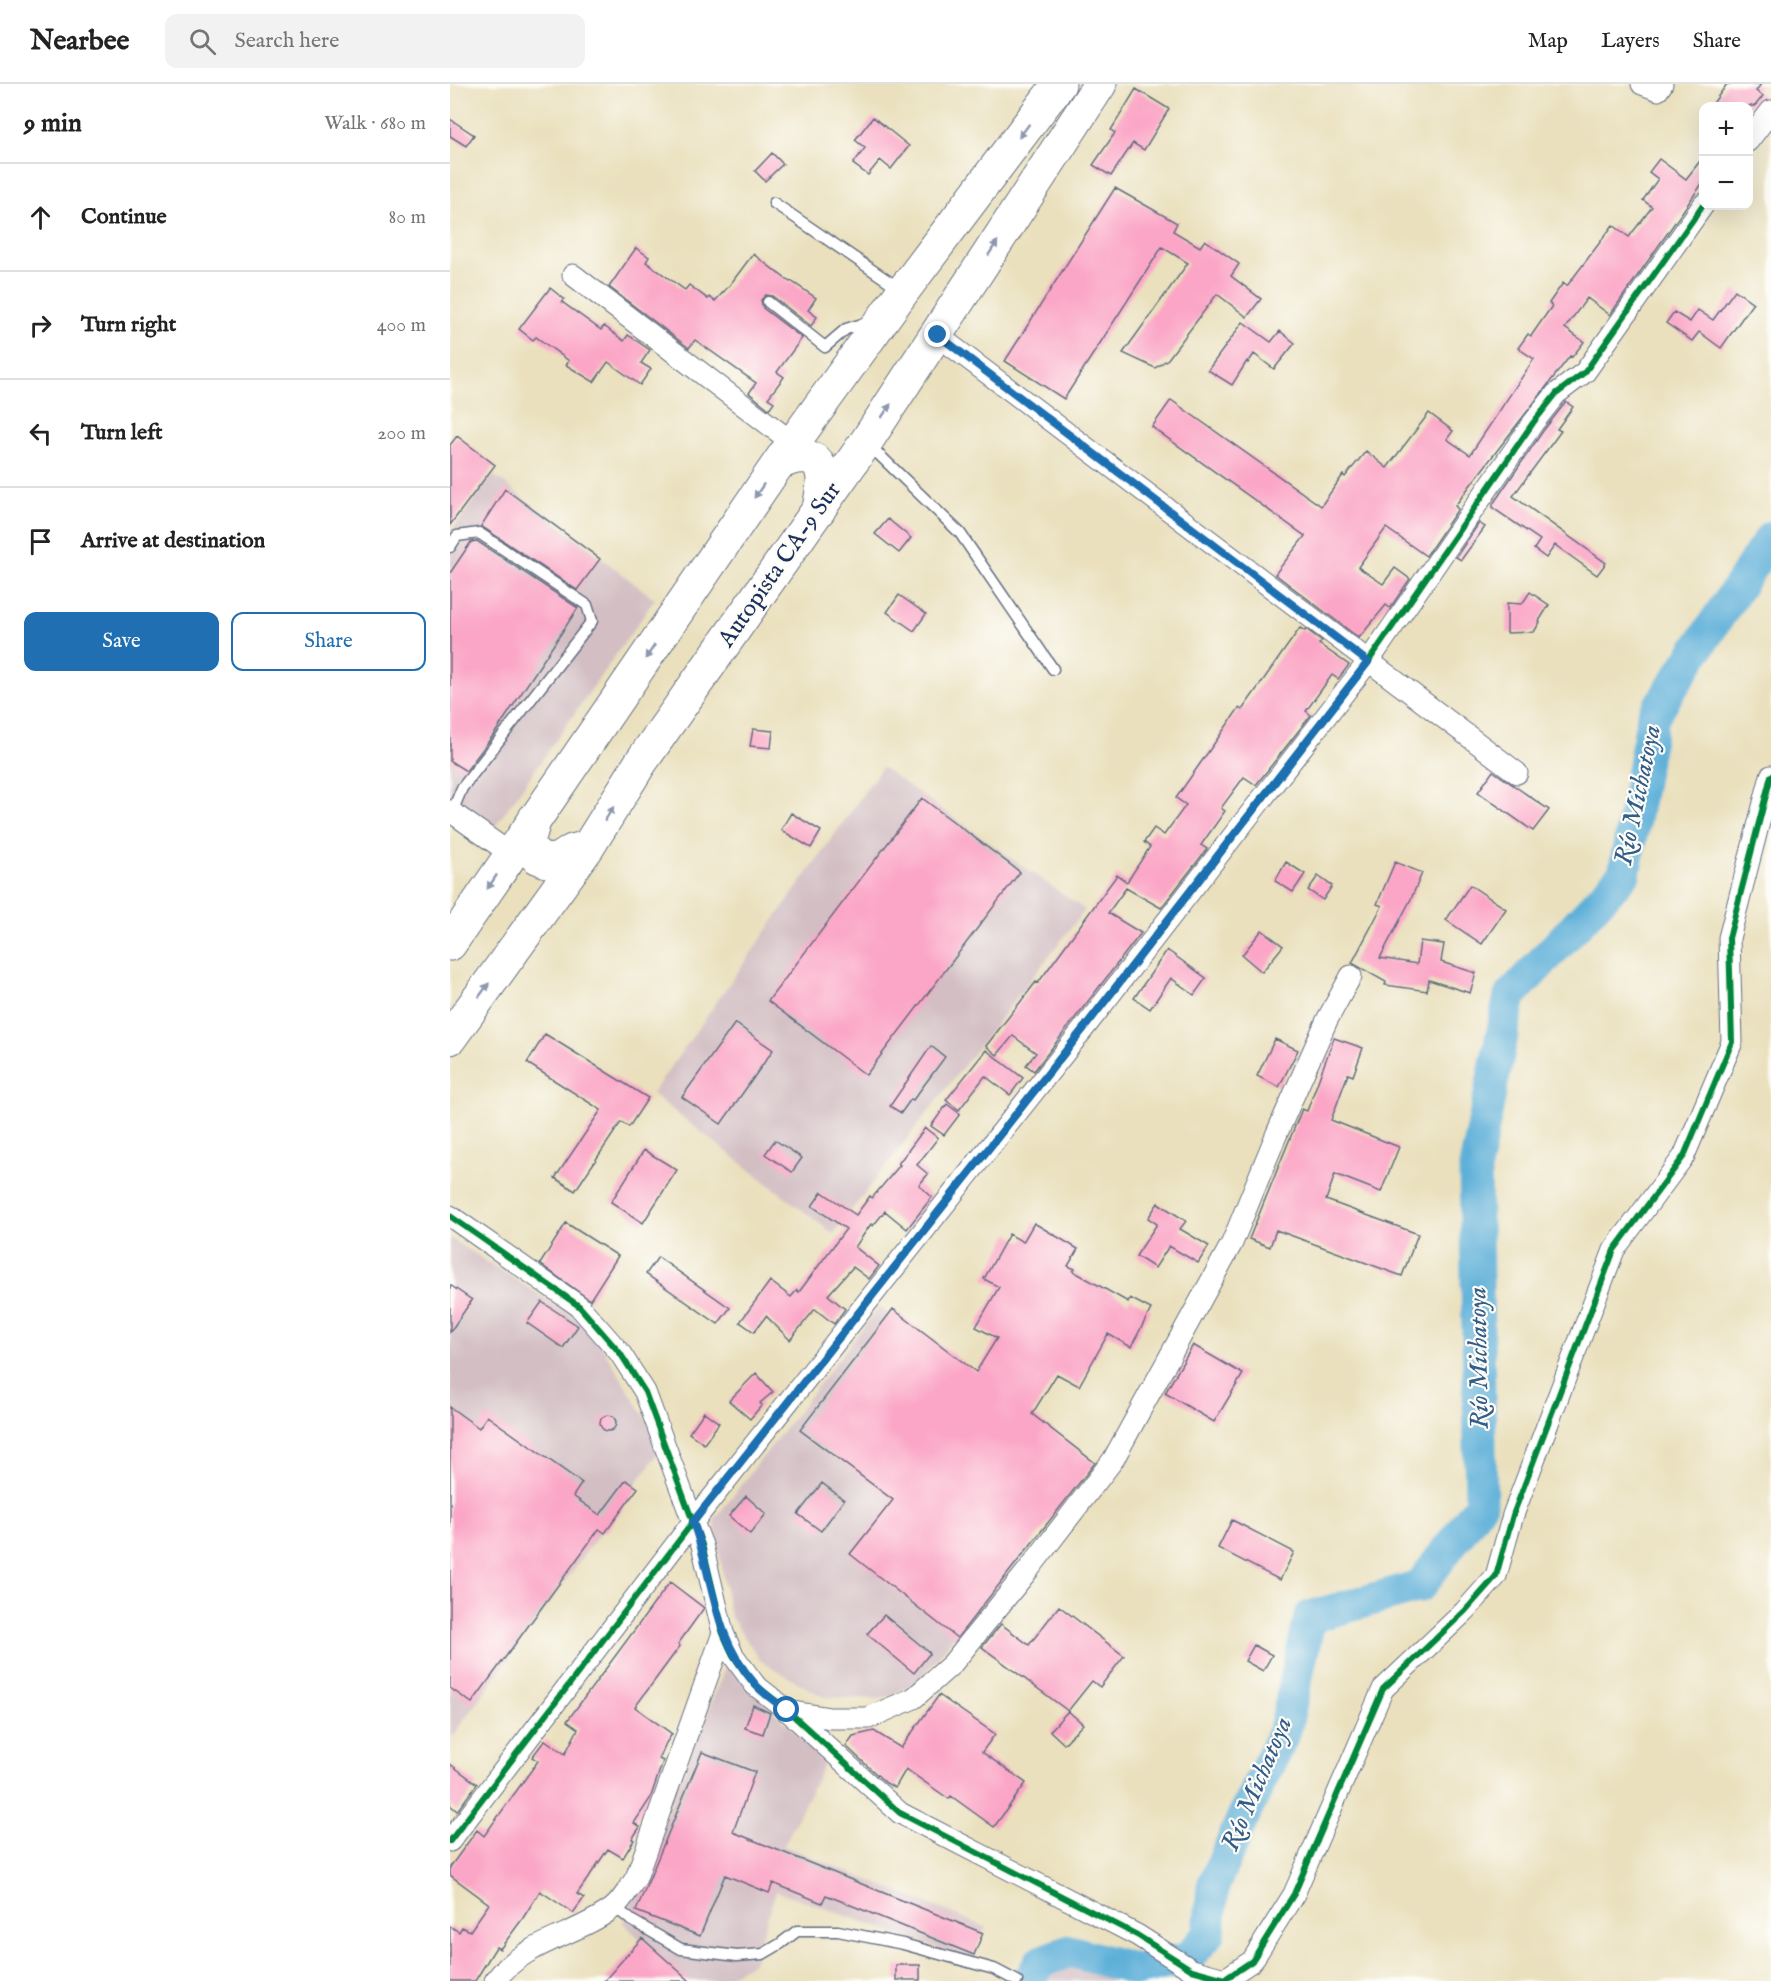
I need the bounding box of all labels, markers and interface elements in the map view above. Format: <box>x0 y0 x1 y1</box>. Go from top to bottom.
search box <box>165 14 585 68</box>
text: Nearbee <box>30 24 129 59</box>
icon: search <box>186 25 219 58</box>
text: Search here <box>234 27 339 55</box>
text: Map <box>1528 28 1568 55</box>
text: Layers <box>1601 28 1660 55</box>
text: Share <box>1693 28 1741 55</box>
map controls <box>1699 102 1753 210</box>
button: + <box>1699 102 1753 156</box>
text: 9 min <box>24 107 82 140</box>
text: Walk · 680 m <box>324 111 426 136</box>
one-way arrow <box>1019 123 1031 138</box>
button: − <box>1699 156 1753 210</box>
icon: ahead <box>24 201 57 234</box>
text: Continue <box>81 203 167 231</box>
text: 80 m <box>389 205 426 230</box>
one-way arrow <box>987 241 999 257</box>
icon: right <box>24 309 57 342</box>
text: Turn right <box>81 311 176 339</box>
text: 400 m <box>377 313 426 338</box>
route end <box>924 321 950 347</box>
one-way arrow <box>880 404 892 420</box>
icon: left <box>24 417 57 450</box>
text: Turn left <box>81 419 163 447</box>
text: 200 m <box>377 421 426 446</box>
street label: Autopista CA-9 Sur <box>711 476 849 655</box>
one-way arrow <box>754 483 765 499</box>
icon: arrive <box>24 525 57 558</box>
text: Arrive at destination <box>81 527 265 555</box>
button: Save <box>24 612 219 671</box>
button: Share <box>231 612 426 671</box>
one-way arrow <box>645 644 656 660</box>
water label: Río Michatoya <box>1607 722 1669 868</box>
one-way arrow <box>603 806 614 822</box>
one-way arrow <box>487 874 498 890</box>
one-way arrow <box>478 983 490 999</box>
water label: Río Michatoya <box>1461 1286 1497 1430</box>
route start <box>773 1696 799 1722</box>
water label: Río Michatoya <box>1214 1712 1300 1856</box>

